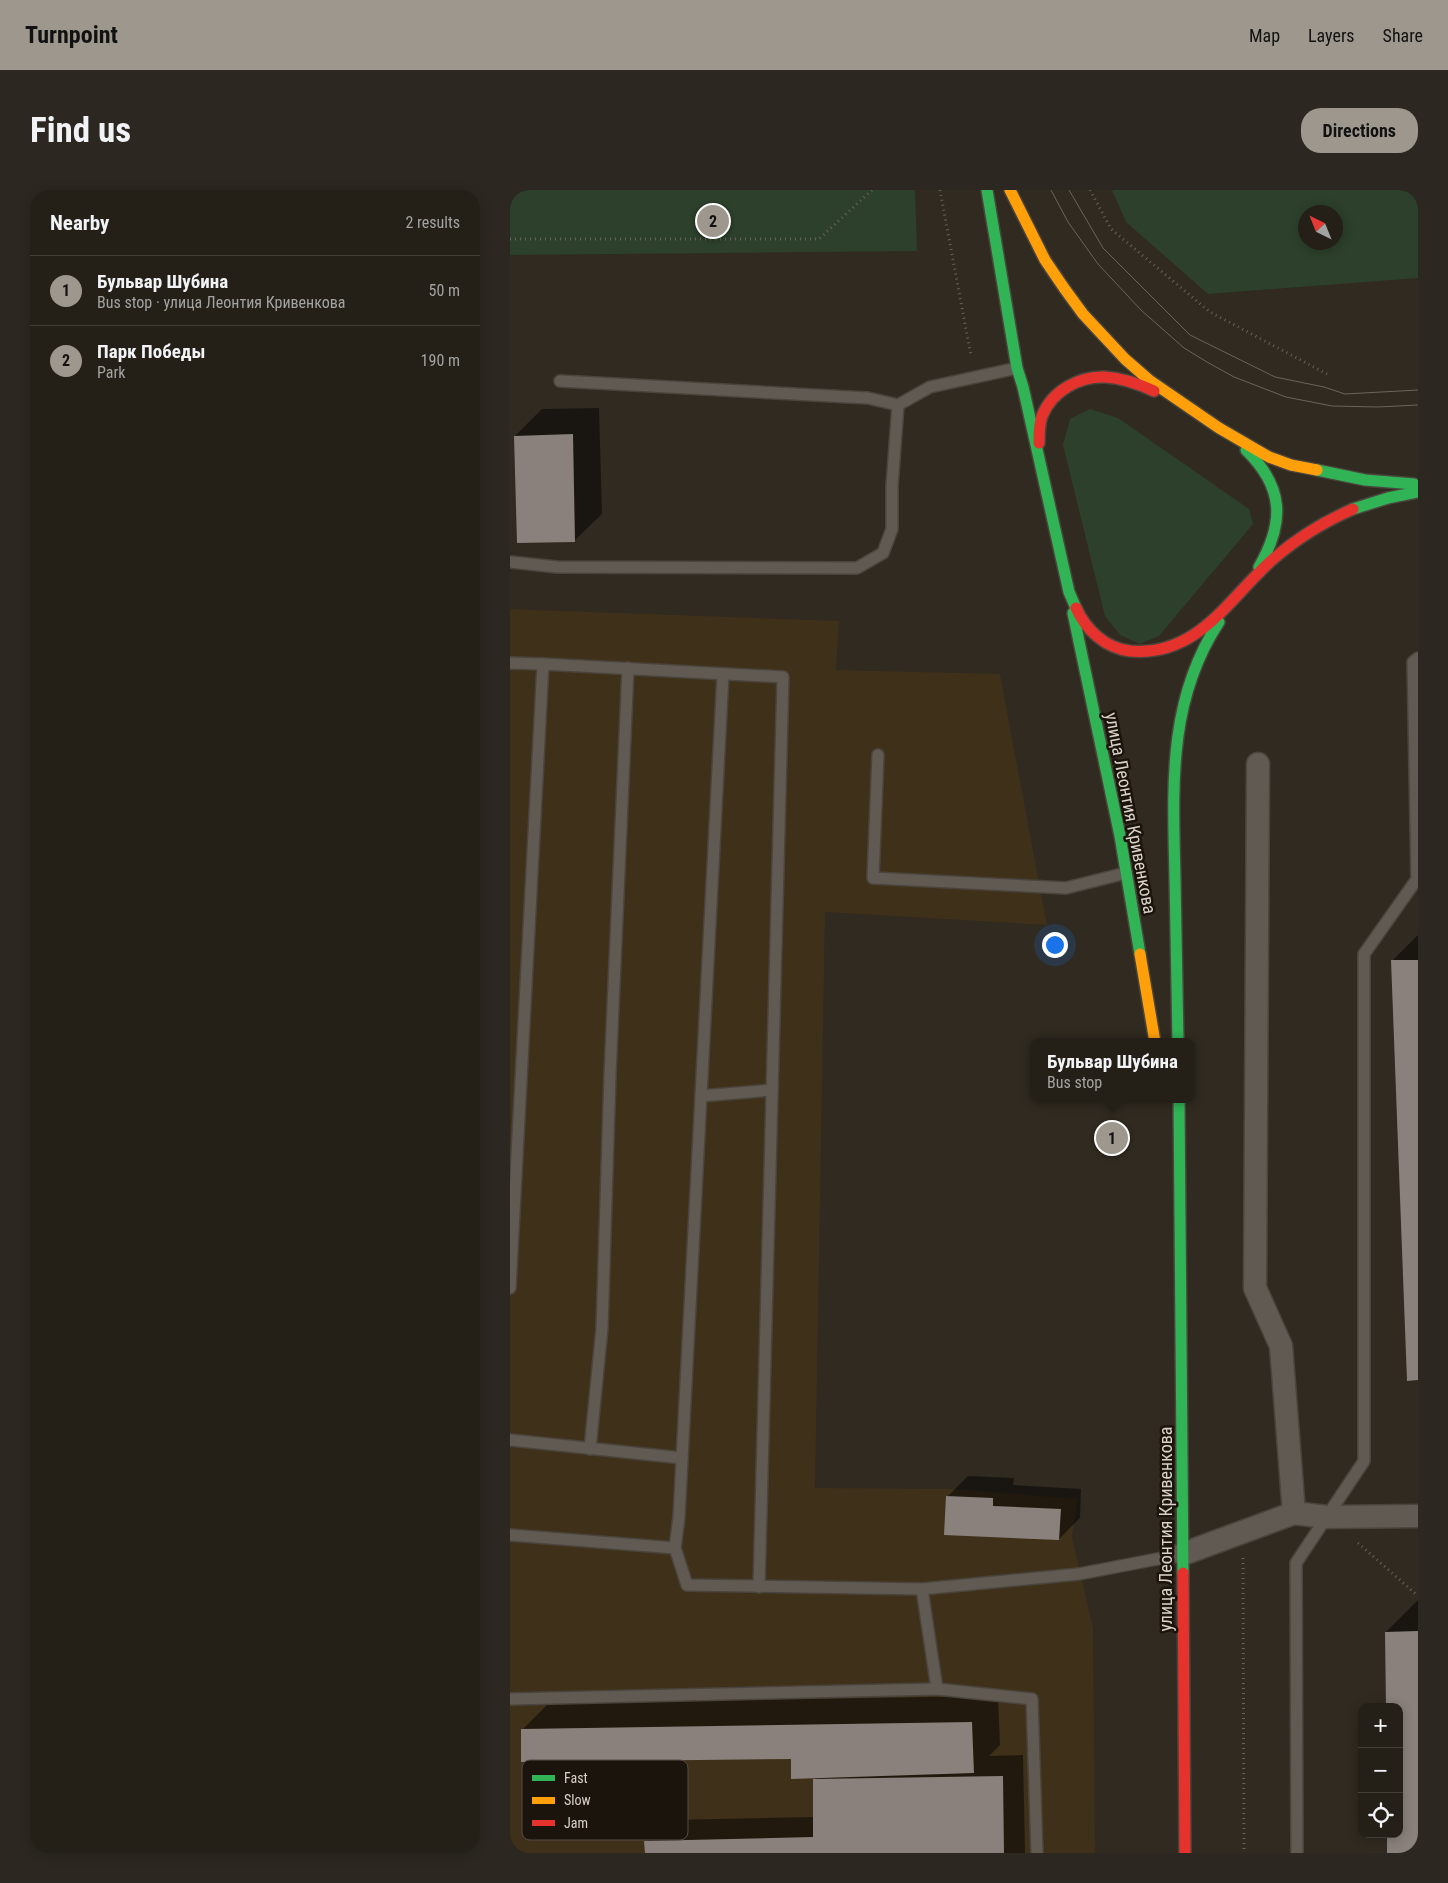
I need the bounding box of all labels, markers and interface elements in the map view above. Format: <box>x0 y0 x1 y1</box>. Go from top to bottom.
text: Turnpoint <box>25 21 118 49</box>
text: Map <box>1249 25 1280 46</box>
text: Layers <box>1308 25 1355 46</box>
text: Share <box>1383 25 1423 46</box>
button: Directions <box>1301 108 1418 153</box>
text: Find us <box>30 110 131 151</box>
pin: 2 <box>697 202 729 240</box>
north arrow <box>1298 205 1343 250</box>
text: Nearby <box>50 211 109 235</box>
text: 2 results <box>405 213 460 232</box>
text: Бульвар Шубина <box>97 270 228 293</box>
text: 1 <box>62 281 70 300</box>
text: 50 m <box>428 281 460 300</box>
text: Bus stop · улица Леонтия Кривенкова <box>97 293 346 312</box>
text: Парк Победы <box>97 340 205 363</box>
text: 2 <box>62 351 70 370</box>
text: 190 m <box>421 351 460 370</box>
text: Park <box>97 363 126 382</box>
street label: улица Леонтия Кривенкова <box>1101 710 1161 916</box>
your location <box>1042 932 1068 958</box>
popup <box>1030 1038 1195 1103</box>
text: Бульвар Шубина <box>1047 1050 1178 1073</box>
text: Bus stop <box>1047 1073 1102 1092</box>
pin: 1 <box>1096 1119 1128 1157</box>
street label: улица Леонтия Кривенкова <box>1155 1427 1176 1631</box>
map controls <box>1358 1703 1403 1838</box>
button: + <box>1358 1703 1403 1748</box>
button: − <box>1358 1748 1403 1793</box>
legend <box>522 1760 688 1840</box>
text: Fast <box>564 1770 588 1786</box>
text: Slow <box>564 1792 591 1808</box>
button: locate <box>1358 1793 1403 1838</box>
text: Jam <box>564 1815 588 1831</box>

